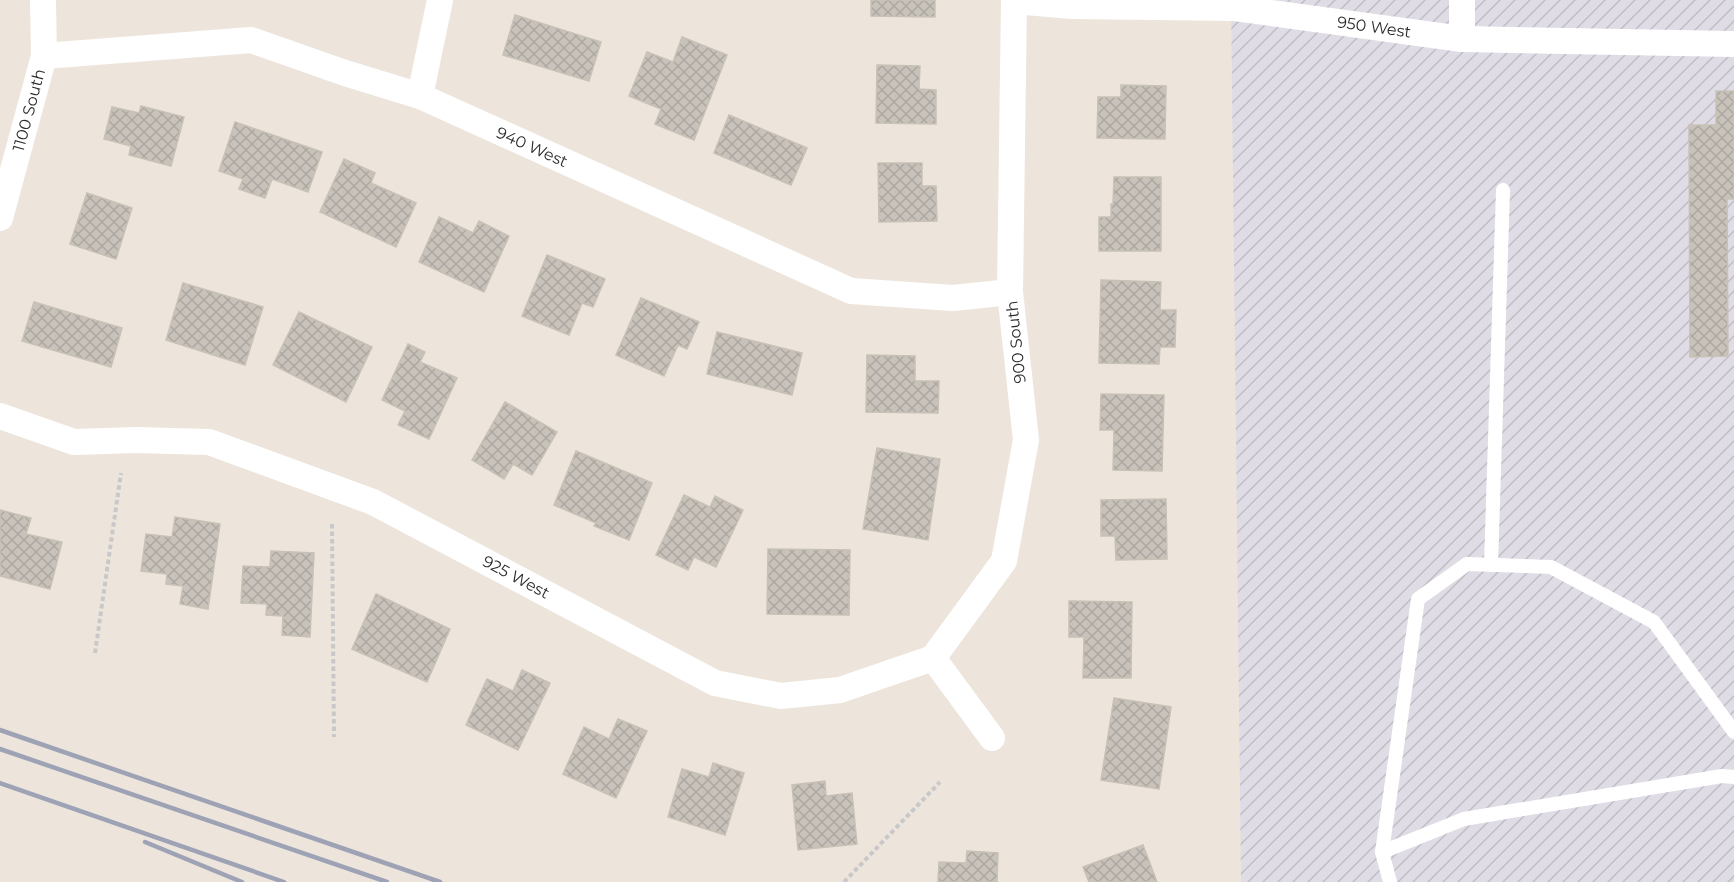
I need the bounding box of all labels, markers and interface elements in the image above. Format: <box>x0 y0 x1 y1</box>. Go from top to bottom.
street label: 950 West <box>1336 12 1413 42</box>
street label: 1100 South <box>9 67 49 153</box>
street label: 940 West <box>493 123 571 171</box>
street label: 900 South <box>1002 300 1030 384</box>
street label: 925 West <box>479 551 553 603</box>

